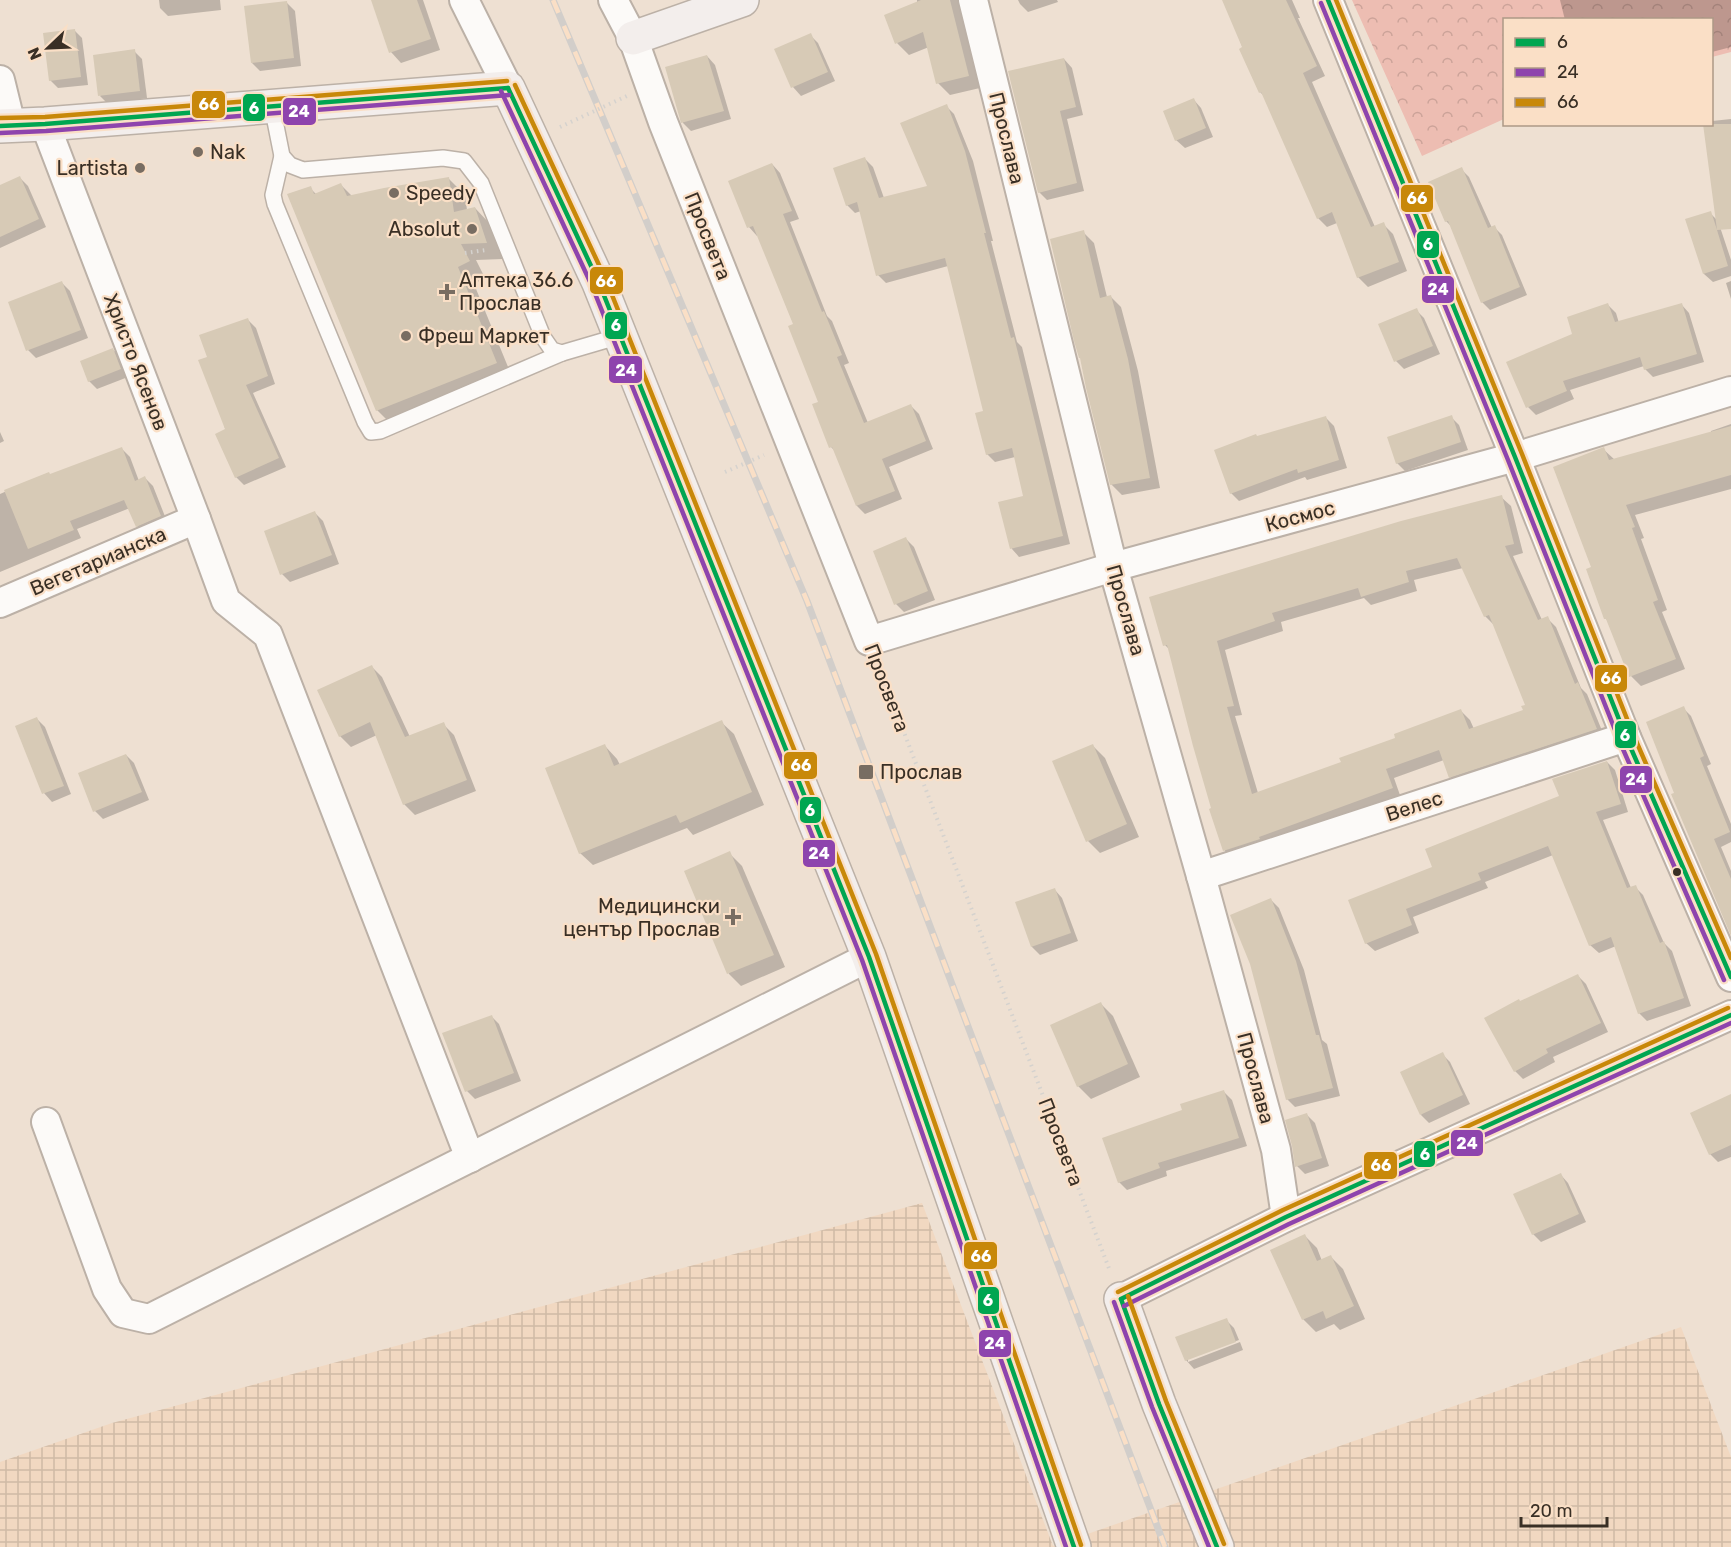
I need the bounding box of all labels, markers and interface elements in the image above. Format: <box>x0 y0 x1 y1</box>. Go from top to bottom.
north arrow <box>18 18 78 78</box>
legend <box>1503 18 1713 126</box>
text: 6 <box>1557 31 1568 53</box>
text: N <box>24 45 46 63</box>
text: 24 <box>1557 61 1579 83</box>
line badge: 66 <box>191 90 226 119</box>
street label: Прослава <box>984 90 1030 186</box>
text: 66 <box>1557 91 1579 113</box>
line badge: 6 <box>242 93 266 122</box>
text: 66 <box>199 95 219 114</box>
line badge: 24 <box>282 97 317 126</box>
text: 6 <box>249 99 259 118</box>
text: 24 <box>288 102 310 121</box>
place label: Nak <box>210 140 246 164</box>
marker: Nak <box>191 145 205 159</box>
place label: Lartista <box>56 156 128 180</box>
marker: Lartista <box>133 161 147 175</box>
place label: Speedy <box>406 181 476 205</box>
line badge: 66 <box>1400 184 1434 213</box>
marker: Speedy <box>387 186 401 200</box>
street label: Просвета <box>680 189 736 283</box>
text: 66 <box>1407 189 1427 208</box>
place label: Absolut <box>388 217 460 241</box>
marker: Absolut <box>465 222 479 236</box>
line badge: 6 <box>1416 230 1440 259</box>
text: 6 <box>1423 235 1433 254</box>
line badge: 66 <box>589 266 624 295</box>
place label: Аптека 36.6 Прослав <box>459 268 573 315</box>
text: 66 <box>596 272 616 291</box>
line badge: 24 <box>1421 275 1455 304</box>
text: 24 <box>1427 280 1449 299</box>
marker: Аптека 36.6 Прослав <box>440 285 454 299</box>
street label: Христо Ясенов <box>99 290 173 434</box>
line badge: 6 <box>604 311 628 340</box>
text: 6 <box>611 316 621 335</box>
place label: Фреш Маркет <box>418 324 549 348</box>
marker: Фреш Маркет <box>399 329 413 343</box>
line badge: 24 <box>608 355 643 384</box>
text: 24 <box>615 361 637 380</box>
street label: Космос <box>1263 495 1337 537</box>
street label: Вегетарианска <box>26 522 170 600</box>
street label: Прослава <box>1102 562 1150 658</box>
street label: Просвета <box>859 641 915 735</box>
line badge: 66 <box>1594 664 1628 693</box>
text: 66 <box>1601 669 1621 688</box>
line badge: 6 <box>1614 720 1637 749</box>
text: 6 <box>1620 726 1630 745</box>
line badge: 66 <box>783 751 818 780</box>
text: 66 <box>791 756 811 775</box>
place label: Прослав <box>880 760 963 784</box>
marker: Прослав <box>857 763 875 781</box>
line badge: 24 <box>1619 765 1653 794</box>
text: 24 <box>1625 770 1647 789</box>
street label: Велес <box>1383 786 1445 826</box>
line badge: 6 <box>799 796 822 824</box>
text: 6 <box>805 801 815 820</box>
line badge: 24 <box>802 839 836 868</box>
text: 24 <box>808 844 830 863</box>
unlabelled marker <box>1671 866 1683 878</box>
place label: Медицински център Прослав <box>563 894 720 941</box>
marker: Медицински център Прослав <box>724 908 742 926</box>
street label: Прослава <box>1232 1030 1280 1126</box>
street label: Просвета <box>1033 1095 1089 1189</box>
line badge: 24 <box>1450 1129 1484 1157</box>
text: 24 <box>1456 1134 1478 1153</box>
line badge: 6 <box>1413 1140 1436 1168</box>
text: 6 <box>1420 1145 1430 1164</box>
line badge: 66 <box>1363 1151 1398 1180</box>
text: 66 <box>1371 1156 1391 1175</box>
line badge: 66 <box>963 1241 998 1270</box>
text: 66 <box>971 1247 991 1266</box>
line badge: 6 <box>977 1286 1000 1315</box>
text: 6 <box>983 1291 993 1310</box>
line badge: 24 <box>978 1329 1012 1358</box>
text: 24 <box>984 1334 1006 1353</box>
scale bar <box>1521 1490 1606 1528</box>
text: 20 m <box>1530 1500 1572 1522</box>

